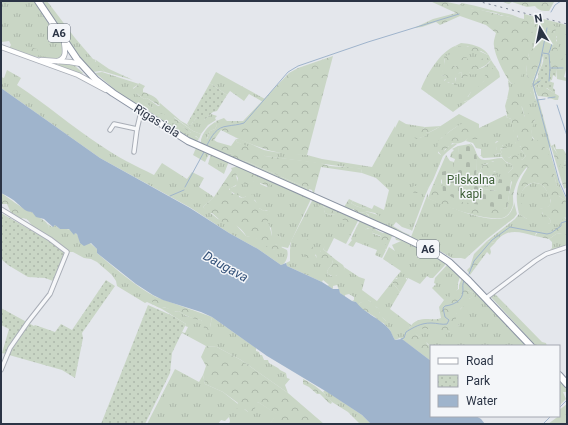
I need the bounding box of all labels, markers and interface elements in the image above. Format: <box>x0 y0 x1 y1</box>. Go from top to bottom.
north arrow <box>520 8 560 48</box>
text: N <box>533 12 544 26</box>
road number: A6 <box>48 24 70 42</box>
street label: Rīgas iela <box>131 101 183 141</box>
park label: Pilskalna kapi <box>447 173 495 201</box>
road number: A6 <box>417 240 439 258</box>
water label: Daugava <box>201 248 251 285</box>
legend <box>430 345 560 417</box>
text: Road <box>466 354 494 368</box>
text: Park <box>466 374 491 388</box>
text: Water <box>466 394 497 408</box>

